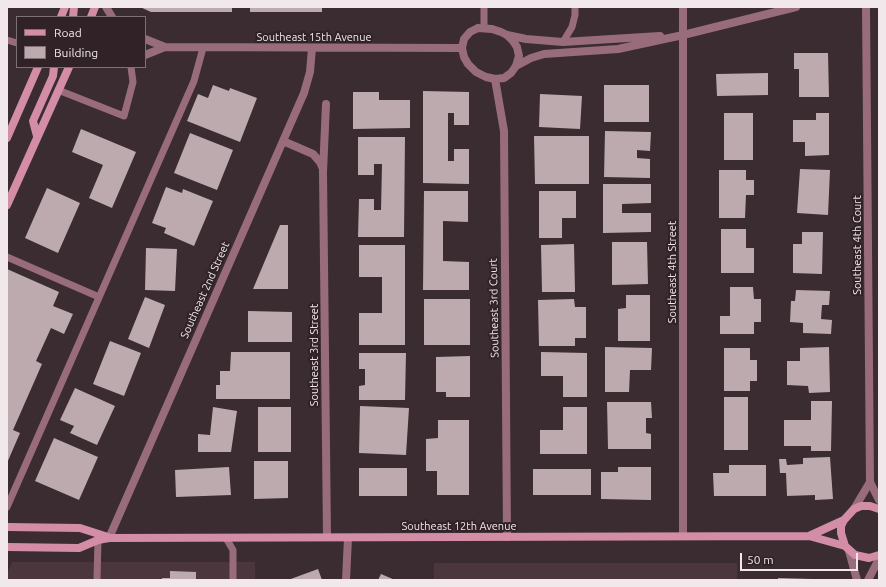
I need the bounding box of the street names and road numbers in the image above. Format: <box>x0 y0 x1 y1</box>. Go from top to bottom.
street label: Southeast 15th Avenue <box>256 30 372 44</box>
street label: Southeast 4th Court <box>850 195 864 295</box>
street label: Southeast 4th Street <box>665 221 679 323</box>
street label: Southeast 2nd Street <box>178 240 232 340</box>
street label: Southeast 3rd Court <box>487 258 501 358</box>
street label: Southeast 3rd Street <box>307 304 321 406</box>
street label: Southeast 12th Avenue <box>401 519 517 533</box>

